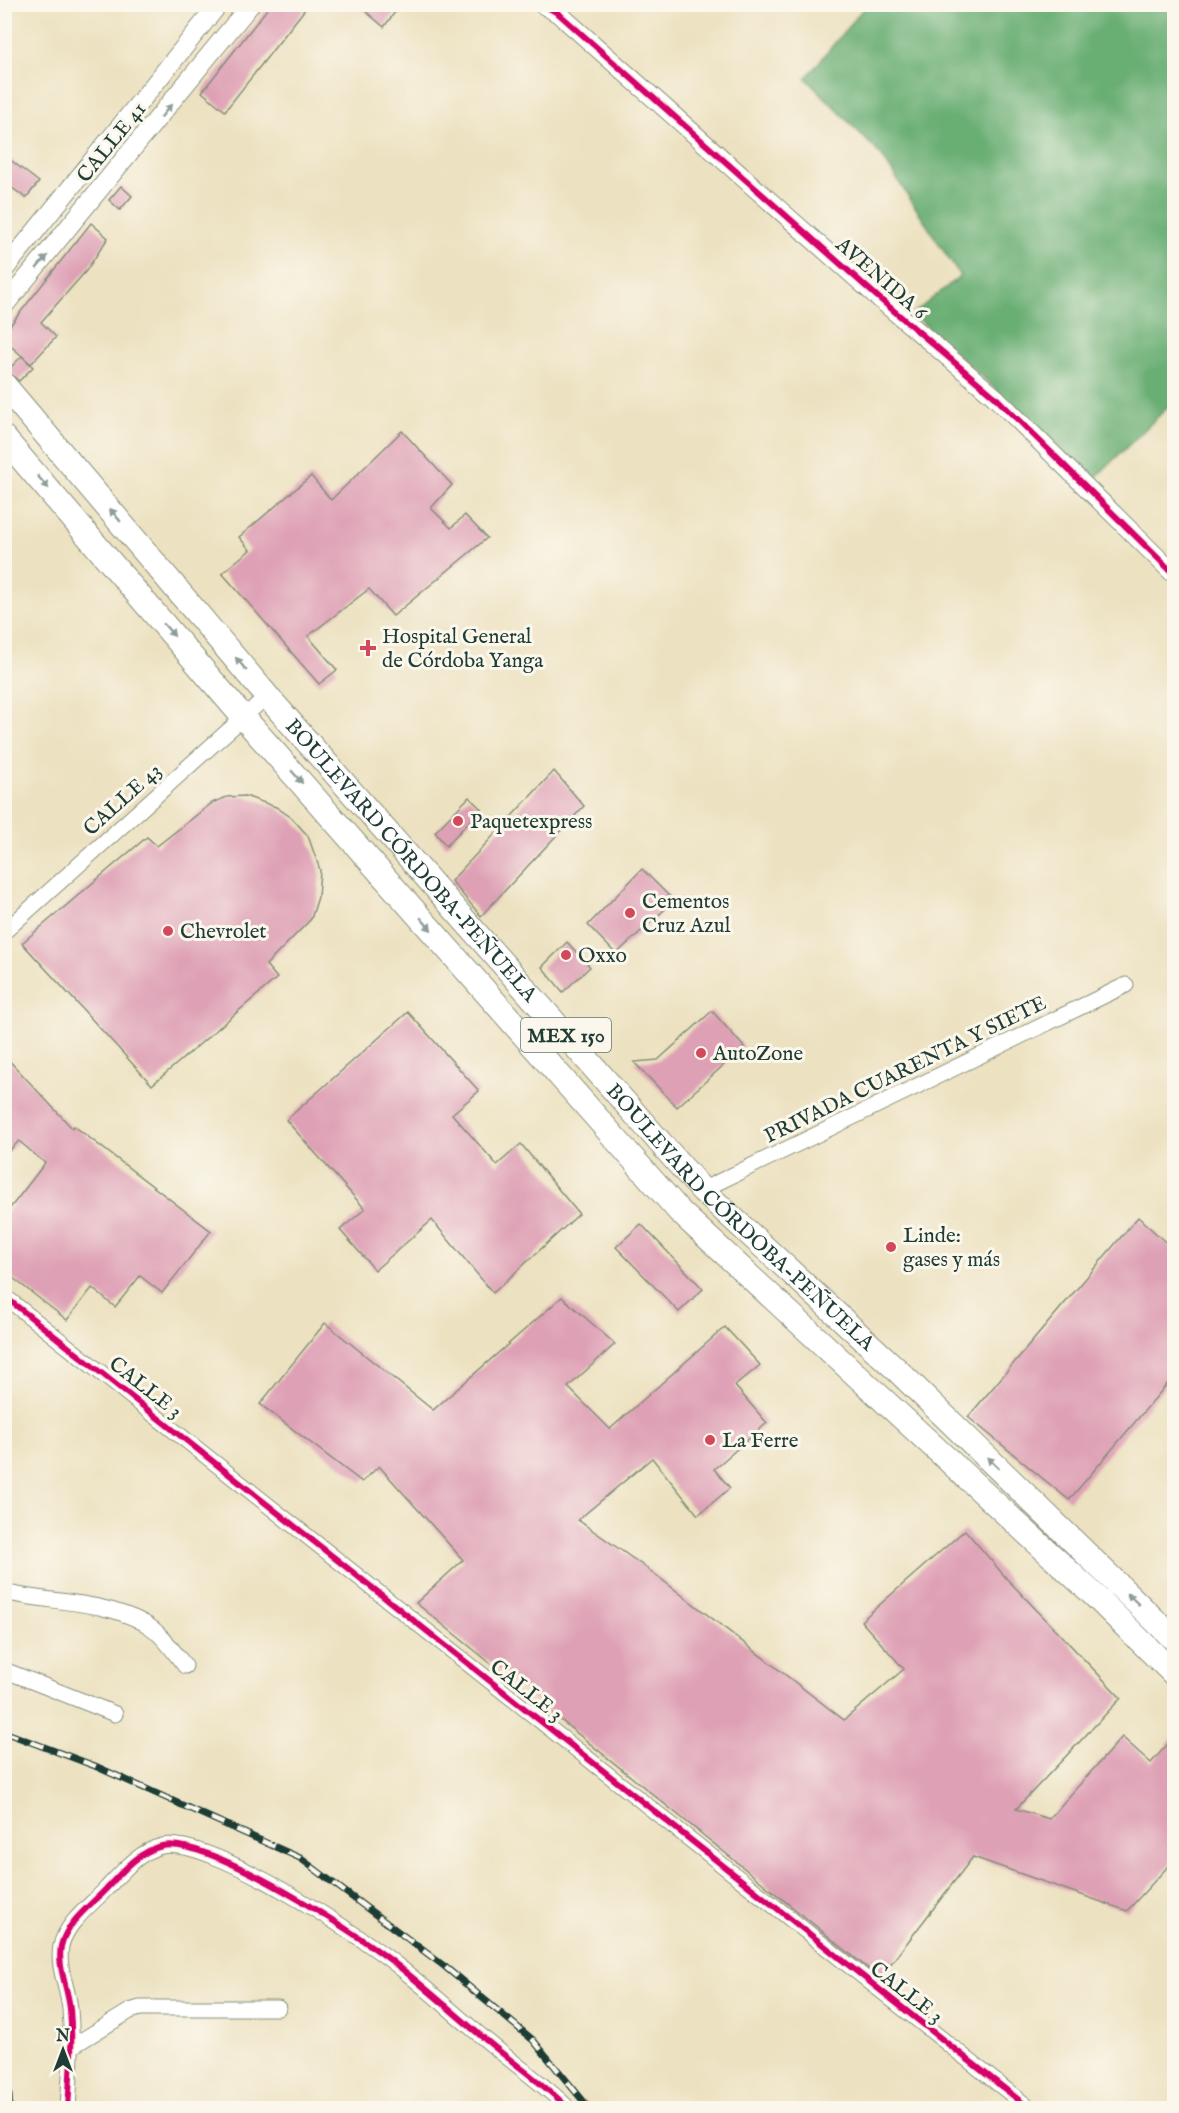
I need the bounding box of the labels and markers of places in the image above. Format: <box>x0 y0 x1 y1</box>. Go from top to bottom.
place label: Hospital General de Córdoba Yanga <box>382 624 544 675</box>
marker: Hospital General de Córdoba Yanga <box>359 639 377 657</box>
place label: Paquetexpress <box>470 809 593 836</box>
marker: Paquetexpress <box>451 814 465 828</box>
place label: Cementos Cruz Azul <box>642 889 731 940</box>
marker: Cementos Cruz Azul <box>623 906 637 920</box>
place label: Chevrolet <box>180 919 267 946</box>
marker: Chevrolet <box>161 924 175 938</box>
place label: Oxxo <box>578 943 627 970</box>
marker: Oxxo <box>559 948 573 962</box>
place label: AutoZone <box>712 1041 804 1068</box>
marker: AutoZone <box>694 1046 708 1060</box>
place label: Linde: gases y más <box>903 1223 1000 1274</box>
marker: Linde: gases y más <box>884 1240 898 1254</box>
place label: La Ferre <box>722 1428 799 1455</box>
marker: La Ferre <box>703 1433 717 1447</box>

